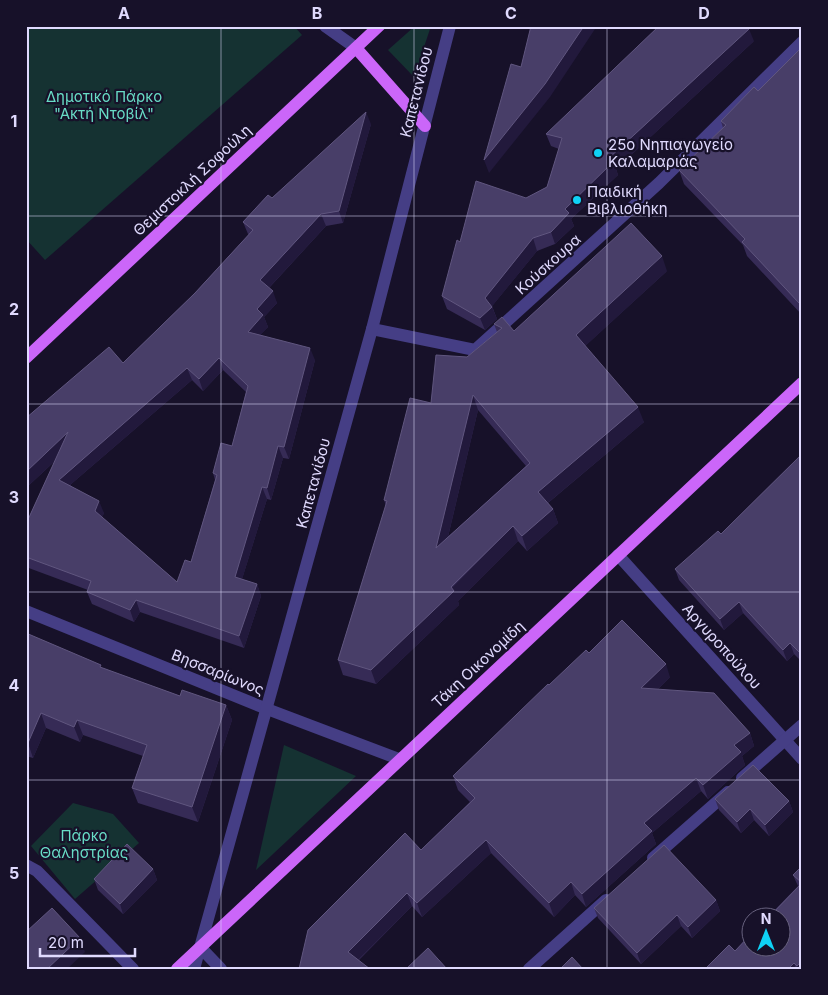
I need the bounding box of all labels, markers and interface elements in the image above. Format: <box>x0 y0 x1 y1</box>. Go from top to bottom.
text: A <box>118 3 130 23</box>
text: B <box>312 3 322 23</box>
text: C <box>505 3 517 23</box>
text: D <box>698 3 710 23</box>
street label: Καπετανίδου <box>396 45 436 139</box>
park label: Δημοτικό Πάρκο "Ακτή Ντοβίλ" <box>46 87 162 123</box>
text: 1 <box>11 111 17 131</box>
street label: Θεμιστοκλή Σοφούλη <box>129 120 255 240</box>
place label: 25ο Νηπιαγωγείο Καλαμαριάς <box>608 135 733 171</box>
marker: 25ο Νηπιαγωγείο Καλαμαριάς <box>592 147 604 159</box>
place label: Παιδική Βιβλιοθήκη <box>587 182 668 218</box>
marker: Παιδική Βιβλιοθήκη <box>571 194 583 206</box>
street label: Κούσκουρα <box>511 230 585 298</box>
text: 2 <box>9 299 19 319</box>
street label: Καπετανίδου <box>292 436 334 530</box>
text: 3 <box>9 487 19 507</box>
street label: Αργυροπούλου <box>678 599 766 693</box>
street label: Τάκη Οικονομίδη <box>428 616 528 712</box>
street label: Βησσαρίωνος <box>169 645 267 699</box>
text: 4 <box>9 675 20 695</box>
park label: Πάρκο Θαληστρίας <box>40 826 128 862</box>
text: 5 <box>9 863 19 883</box>
north arrow <box>740 908 790 958</box>
text: N <box>761 910 771 927</box>
scale bar <box>40 925 135 957</box>
text: 20 m <box>48 933 84 952</box>

